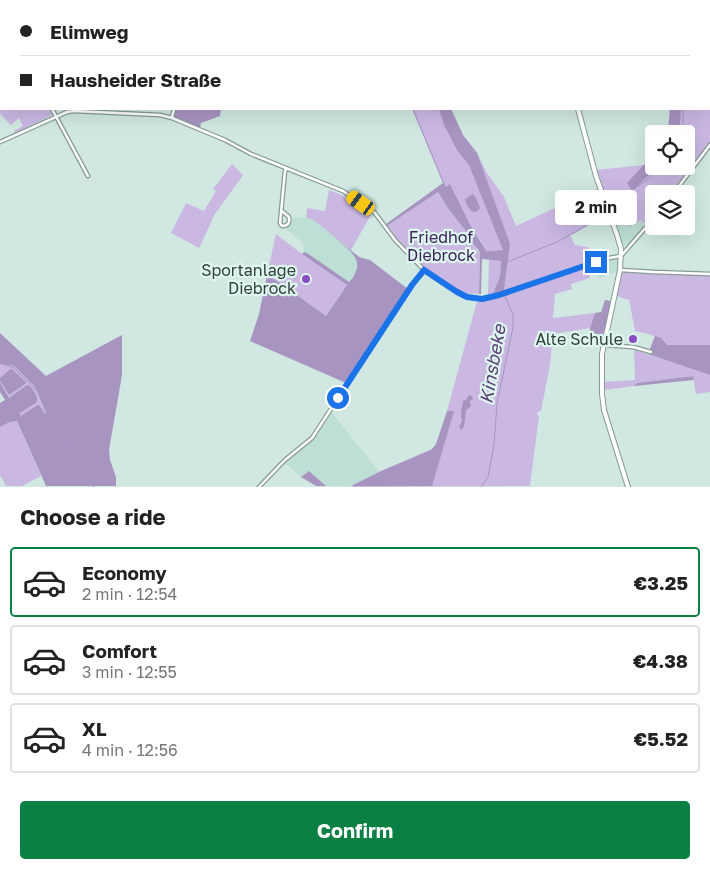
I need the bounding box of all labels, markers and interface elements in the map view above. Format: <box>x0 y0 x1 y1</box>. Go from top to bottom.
text: Elimweg <box>50 20 128 43</box>
text: Hausheider Straße <box>50 68 221 91</box>
map controls <box>645 125 695 235</box>
button: locate <box>645 125 695 175</box>
button: layers <box>645 185 695 235</box>
car <box>344 188 377 218</box>
callout: 2 min <box>555 190 637 224</box>
text: 2 min <box>575 197 617 217</box>
park label: Friedhof Diebrock <box>407 227 475 265</box>
route end <box>585 251 607 273</box>
place label: Sportanlage Diebrock <box>201 260 296 298</box>
marker: Sportanlage Diebrock <box>300 273 312 285</box>
water label: Kinsbeke <box>474 321 510 405</box>
place label: Alte Schule <box>535 329 623 349</box>
marker: Alte Schule <box>627 333 639 345</box>
route start <box>327 387 349 409</box>
text: Choose a ride <box>20 503 166 530</box>
icon: car <box>22 560 67 605</box>
text: Economy <box>82 561 167 584</box>
text: €3.25 <box>634 571 688 594</box>
text: 2 min · 12:54 <box>82 584 177 604</box>
icon: car <box>22 638 67 683</box>
text: Comfort <box>82 639 157 662</box>
text: €4.38 <box>633 649 688 672</box>
text: 3 min · 12:55 <box>82 662 177 682</box>
icon: car <box>22 716 67 761</box>
text: XL <box>82 717 107 740</box>
text: €5.52 <box>634 727 688 750</box>
text: 4 min · 12:56 <box>82 740 178 760</box>
button: Confirm <box>20 801 690 859</box>

